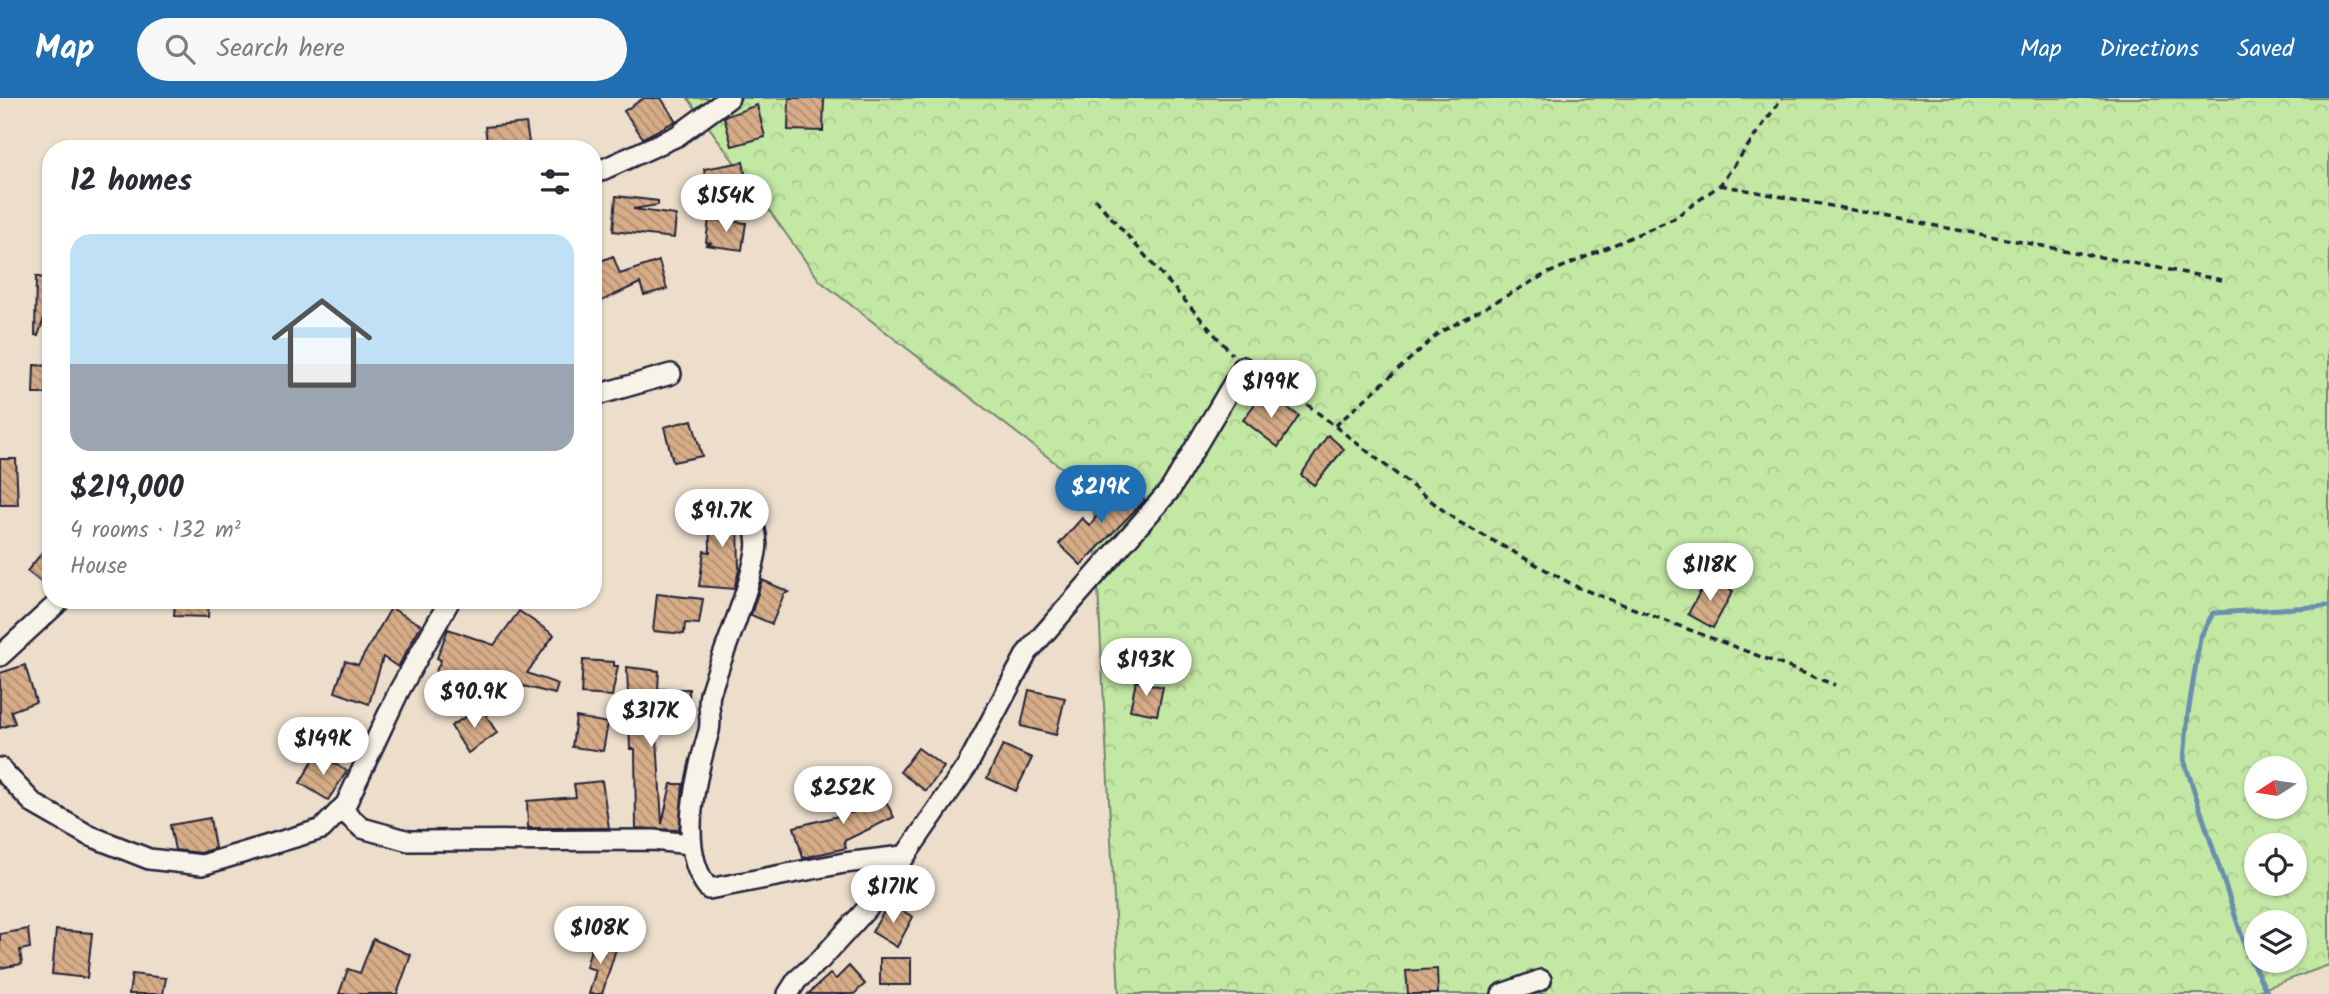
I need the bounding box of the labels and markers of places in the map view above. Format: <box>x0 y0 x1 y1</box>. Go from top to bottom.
pin: $154K <box>677 174 775 234</box>
pin: $199K <box>1222 360 1320 420</box>
pin: $219K <box>1052 466 1150 525</box>
pin: $91.7K <box>665 490 779 549</box>
pin: $118K <box>1661 544 1759 603</box>
pin: $193K <box>1097 638 1195 698</box>
pin: $90.9K <box>417 670 531 730</box>
pin: $317K <box>602 690 700 749</box>
pin: $149K <box>274 718 372 777</box>
pin: $252K <box>794 766 892 826</box>
pin: $171K <box>844 866 942 925</box>
pin: $108K <box>551 906 649 966</box>

